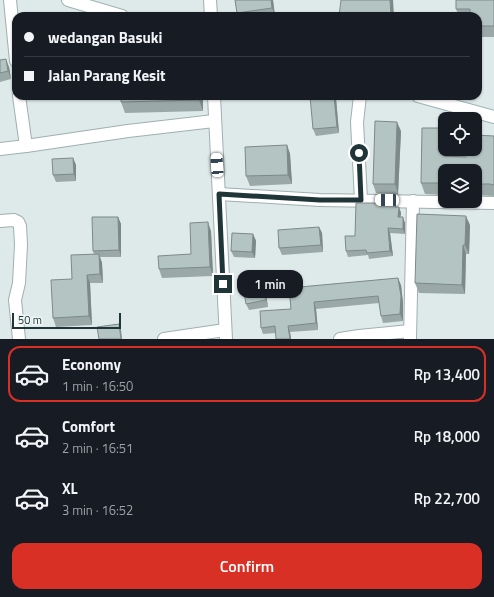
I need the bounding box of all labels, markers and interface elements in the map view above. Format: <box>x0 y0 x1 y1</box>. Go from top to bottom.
text: wedangan Basuki <box>48 26 162 49</box>
text: Jalan Parang Kesit <box>48 64 165 87</box>
map controls <box>438 112 482 208</box>
button: locate <box>438 112 482 156</box>
route start <box>350 144 368 162</box>
car <box>210 153 224 177</box>
button: layers <box>438 164 482 208</box>
car <box>375 194 399 206</box>
callout: 1 min <box>237 270 303 298</box>
text: 1 min <box>254 274 286 294</box>
route end <box>214 275 232 293</box>
scale bar <box>12 311 121 330</box>
text: 50 m <box>18 312 42 328</box>
text: Economy <box>62 353 121 376</box>
icon: car <box>14 356 50 392</box>
text: Rp 13,400 <box>414 363 480 386</box>
text: 1 min · 16:50 <box>62 376 133 396</box>
text: Comfort <box>62 415 115 438</box>
icon: car <box>14 418 50 454</box>
text: Rp 18,000 <box>414 425 480 448</box>
text: 2 min · 16:51 <box>62 438 133 458</box>
text: XL <box>62 477 78 500</box>
icon: car <box>14 480 50 516</box>
text: Rp 22,700 <box>414 487 480 510</box>
text: 3 min · 16:52 <box>62 500 133 520</box>
button: Confirm <box>12 543 482 589</box>

